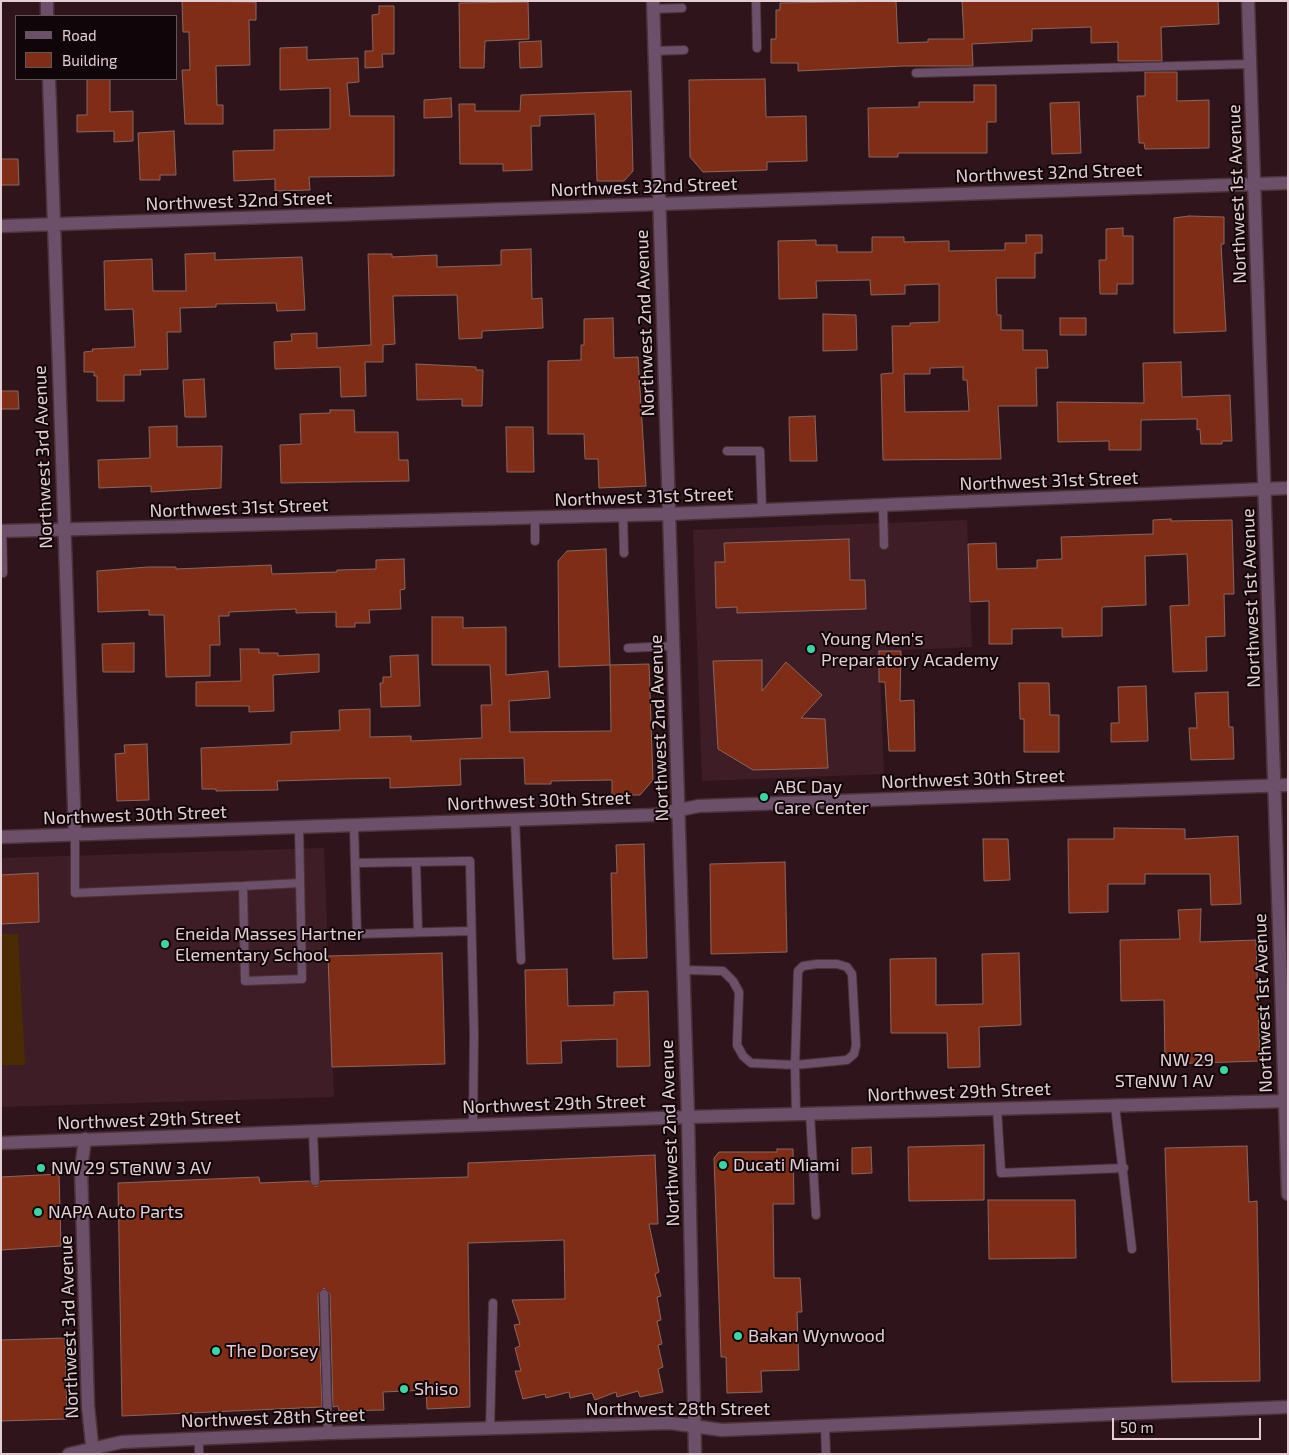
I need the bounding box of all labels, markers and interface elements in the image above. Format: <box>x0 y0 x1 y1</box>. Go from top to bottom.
legend <box>15 15 178 80</box>
text: Road <box>62 26 97 44</box>
text: Building <box>62 51 117 69</box>
street label: Northwest 1st Avenue <box>1223 104 1251 284</box>
street label: Northwest 32nd Street <box>955 159 1143 187</box>
street label: Northwest 32nd Street <box>550 173 738 201</box>
street label: Northwest 32nd Street <box>145 187 333 215</box>
street label: Northwest 2nd Avenue <box>631 229 659 417</box>
street label: Northwest 3rd Avenue <box>29 365 57 549</box>
street label: Northwest 31st Street <box>959 467 1139 495</box>
street label: Northwest 31st Street <box>554 483 734 511</box>
street label: Northwest 31st Street <box>149 494 329 522</box>
street label: Northwest 1st Avenue <box>1237 508 1265 688</box>
place label: Young Men's Preparatory Academy <box>821 628 999 670</box>
street label: Northwest 2nd Avenue <box>645 634 673 822</box>
marker: Young Men's Preparatory Academy <box>805 643 817 655</box>
street label: Northwest 30th Street <box>881 765 1065 793</box>
place label: ABC Day Care Center <box>774 776 869 819</box>
street label: Northwest 30th Street <box>447 787 631 815</box>
marker: ABC Day Care Center <box>758 791 770 803</box>
street label: Northwest 30th Street <box>43 801 227 829</box>
street label: Northwest 1st Avenue <box>1249 913 1277 1093</box>
place label: Eneida Masses Hartner Elementary School <box>175 923 364 966</box>
marker: Eneida Masses Hartner Elementary School <box>159 938 171 950</box>
street label: Northwest 2nd Avenue <box>656 1039 684 1227</box>
place label: NW 29 ST@NW 1 AV <box>1115 1049 1214 1092</box>
marker: NW 29 ST@NW 1 AV <box>1218 1064 1230 1076</box>
street label: Northwest 29th Street <box>867 1078 1051 1106</box>
street label: Northwest 29th Street <box>462 1090 646 1118</box>
street label: Northwest 29th Street <box>57 1106 241 1134</box>
place label: Ducati Miami <box>733 1154 840 1176</box>
place label: NW 29 ST@NW 3 AV <box>51 1157 211 1179</box>
marker: Ducati Miami <box>717 1159 729 1171</box>
marker: NW 29 ST@NW 3 AV <box>35 1162 47 1174</box>
place label: NAPA Auto Parts <box>48 1201 183 1223</box>
marker: NAPA Auto Parts <box>32 1206 44 1218</box>
street label: Northwest 3rd Avenue <box>55 1235 83 1419</box>
place label: Bakan Wynwood <box>748 1325 885 1347</box>
marker: Bakan Wynwood <box>732 1330 744 1342</box>
place label: The Dorsey <box>226 1340 318 1362</box>
marker: The Dorsey <box>210 1345 222 1357</box>
place label: Shiso <box>414 1378 458 1400</box>
marker: Shiso <box>398 1383 410 1395</box>
street label: Northwest 28th Street <box>586 1398 770 1420</box>
street label: Northwest 28th Street <box>181 1404 365 1432</box>
scale bar <box>1114 1408 1263 1440</box>
text: 50 m <box>1120 1418 1154 1436</box>

